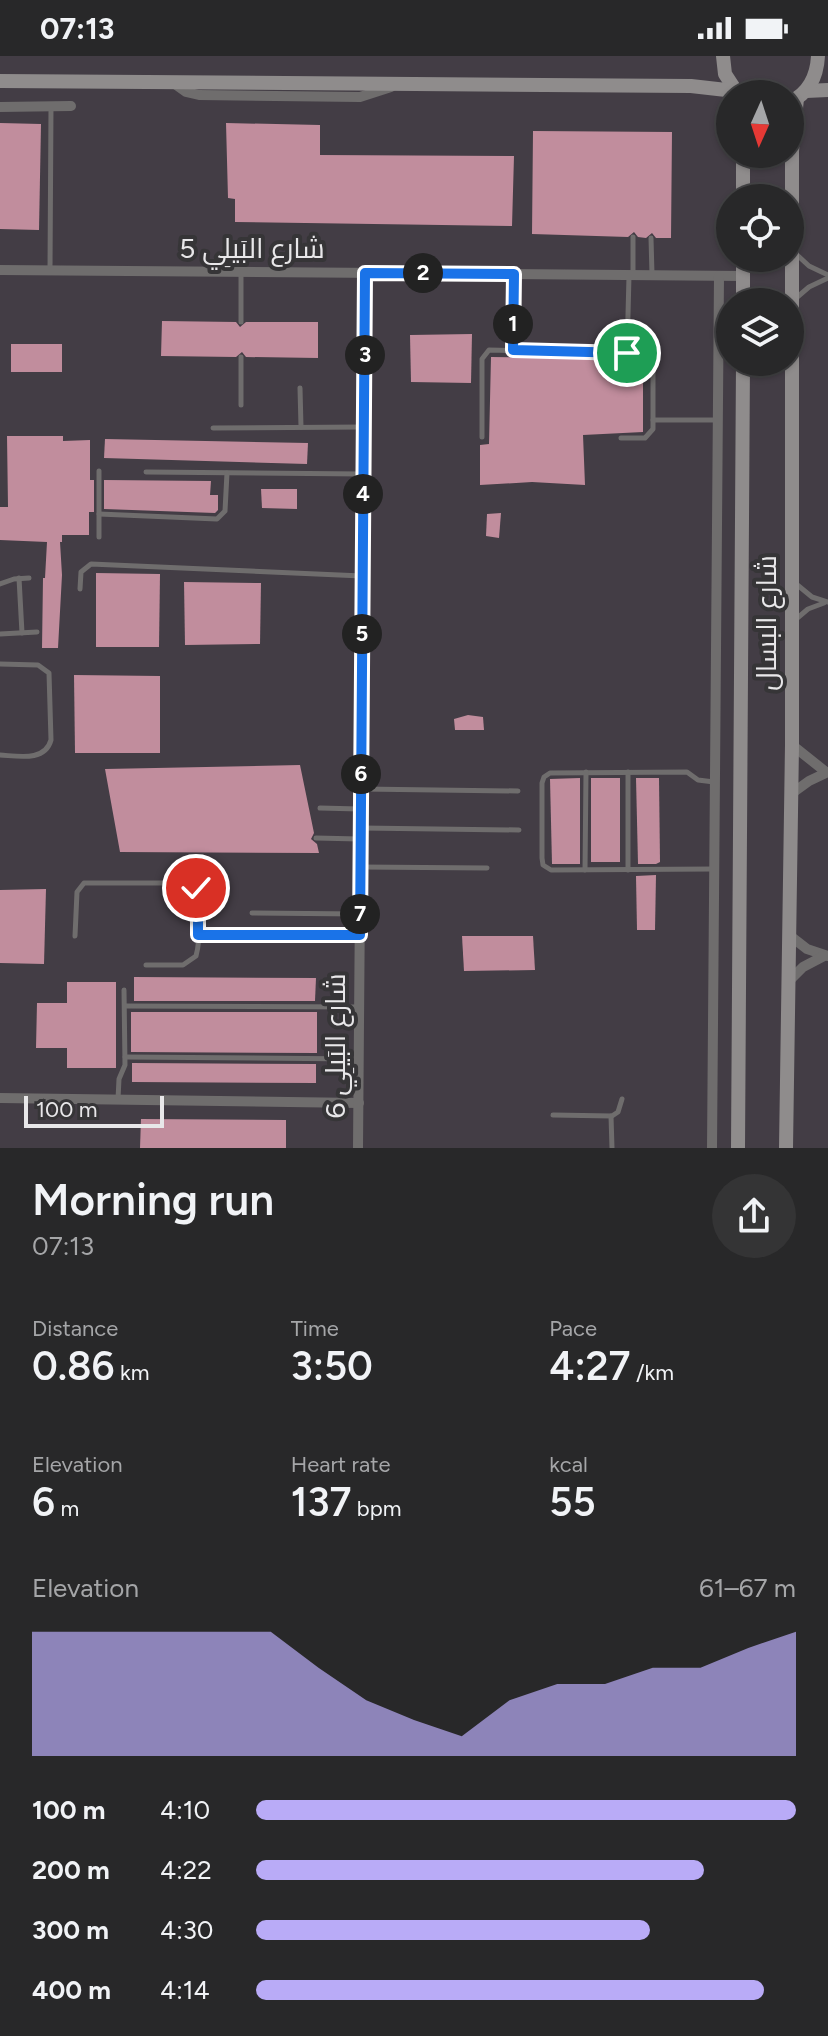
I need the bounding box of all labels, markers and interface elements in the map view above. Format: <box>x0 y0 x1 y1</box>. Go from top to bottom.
text: 07:13 <box>40 10 115 47</box>
north arrow <box>716 80 804 168</box>
map controls <box>716 80 804 376</box>
button: locate <box>716 184 804 272</box>
street label: شارع البَيلِي 5 <box>179 231 325 270</box>
pin: 2 <box>403 253 443 293</box>
text: 2 <box>417 259 429 286</box>
button: layers <box>716 288 804 376</box>
pin: 1 <box>493 304 533 344</box>
text: 1 <box>508 310 518 337</box>
pin <box>593 319 661 387</box>
icon: arrive <box>605 331 649 375</box>
pin: 3 <box>345 335 385 375</box>
text: 3 <box>359 341 371 368</box>
pin: 4 <box>343 474 383 514</box>
text: 4 <box>356 480 370 507</box>
street label: شارع البسال <box>749 555 785 691</box>
pin: 5 <box>342 614 382 654</box>
text: 5 <box>356 620 368 647</box>
pin: 6 <box>341 754 381 794</box>
text: 6 <box>355 760 367 787</box>
pin <box>162 854 230 922</box>
icon: check <box>174 866 218 910</box>
pin: 7 <box>340 894 380 934</box>
text: 7 <box>354 900 366 927</box>
street label: شارع البَيلِي 6 <box>318 973 357 1119</box>
scale bar <box>24 1092 164 1128</box>
text: 100 m <box>36 1096 97 1123</box>
text: Morning run <box>32 1173 274 1226</box>
button: share <box>712 1174 796 1258</box>
text: 07:13 <box>32 1230 94 1262</box>
text: Distance <box>32 1315 118 1342</box>
text: Time <box>291 1315 339 1342</box>
text: Pace <box>549 1315 597 1342</box>
text: 0.86 <box>32 1342 115 1390</box>
text: 3:50 <box>291 1342 373 1390</box>
text: 4:27 <box>549 1342 631 1390</box>
text: km <box>115 1359 149 1386</box>
text: /km <box>631 1359 674 1386</box>
text: Elevation <box>32 1451 122 1478</box>
text: Heart rate <box>291 1451 391 1478</box>
text: kcal <box>549 1451 588 1478</box>
text: 6 <box>32 1478 55 1526</box>
text: 137 <box>291 1478 351 1526</box>
text: 55 <box>549 1478 596 1526</box>
text: m <box>55 1495 79 1522</box>
text: bpm <box>351 1495 401 1522</box>
text: Elevation <box>32 1572 139 1604</box>
text: 61–67 m <box>699 1572 796 1604</box>
text: 100 m <box>32 1794 106 1826</box>
text: 4:10 <box>160 1794 210 1826</box>
text: 200 m <box>32 1854 110 1886</box>
text: 4:22 <box>160 1854 212 1886</box>
text: 300 m <box>32 1914 109 1946</box>
text: 4:30 <box>160 1914 214 1946</box>
text: 400 m <box>32 1974 111 2006</box>
text: 4:14 <box>160 1974 210 2006</box>

